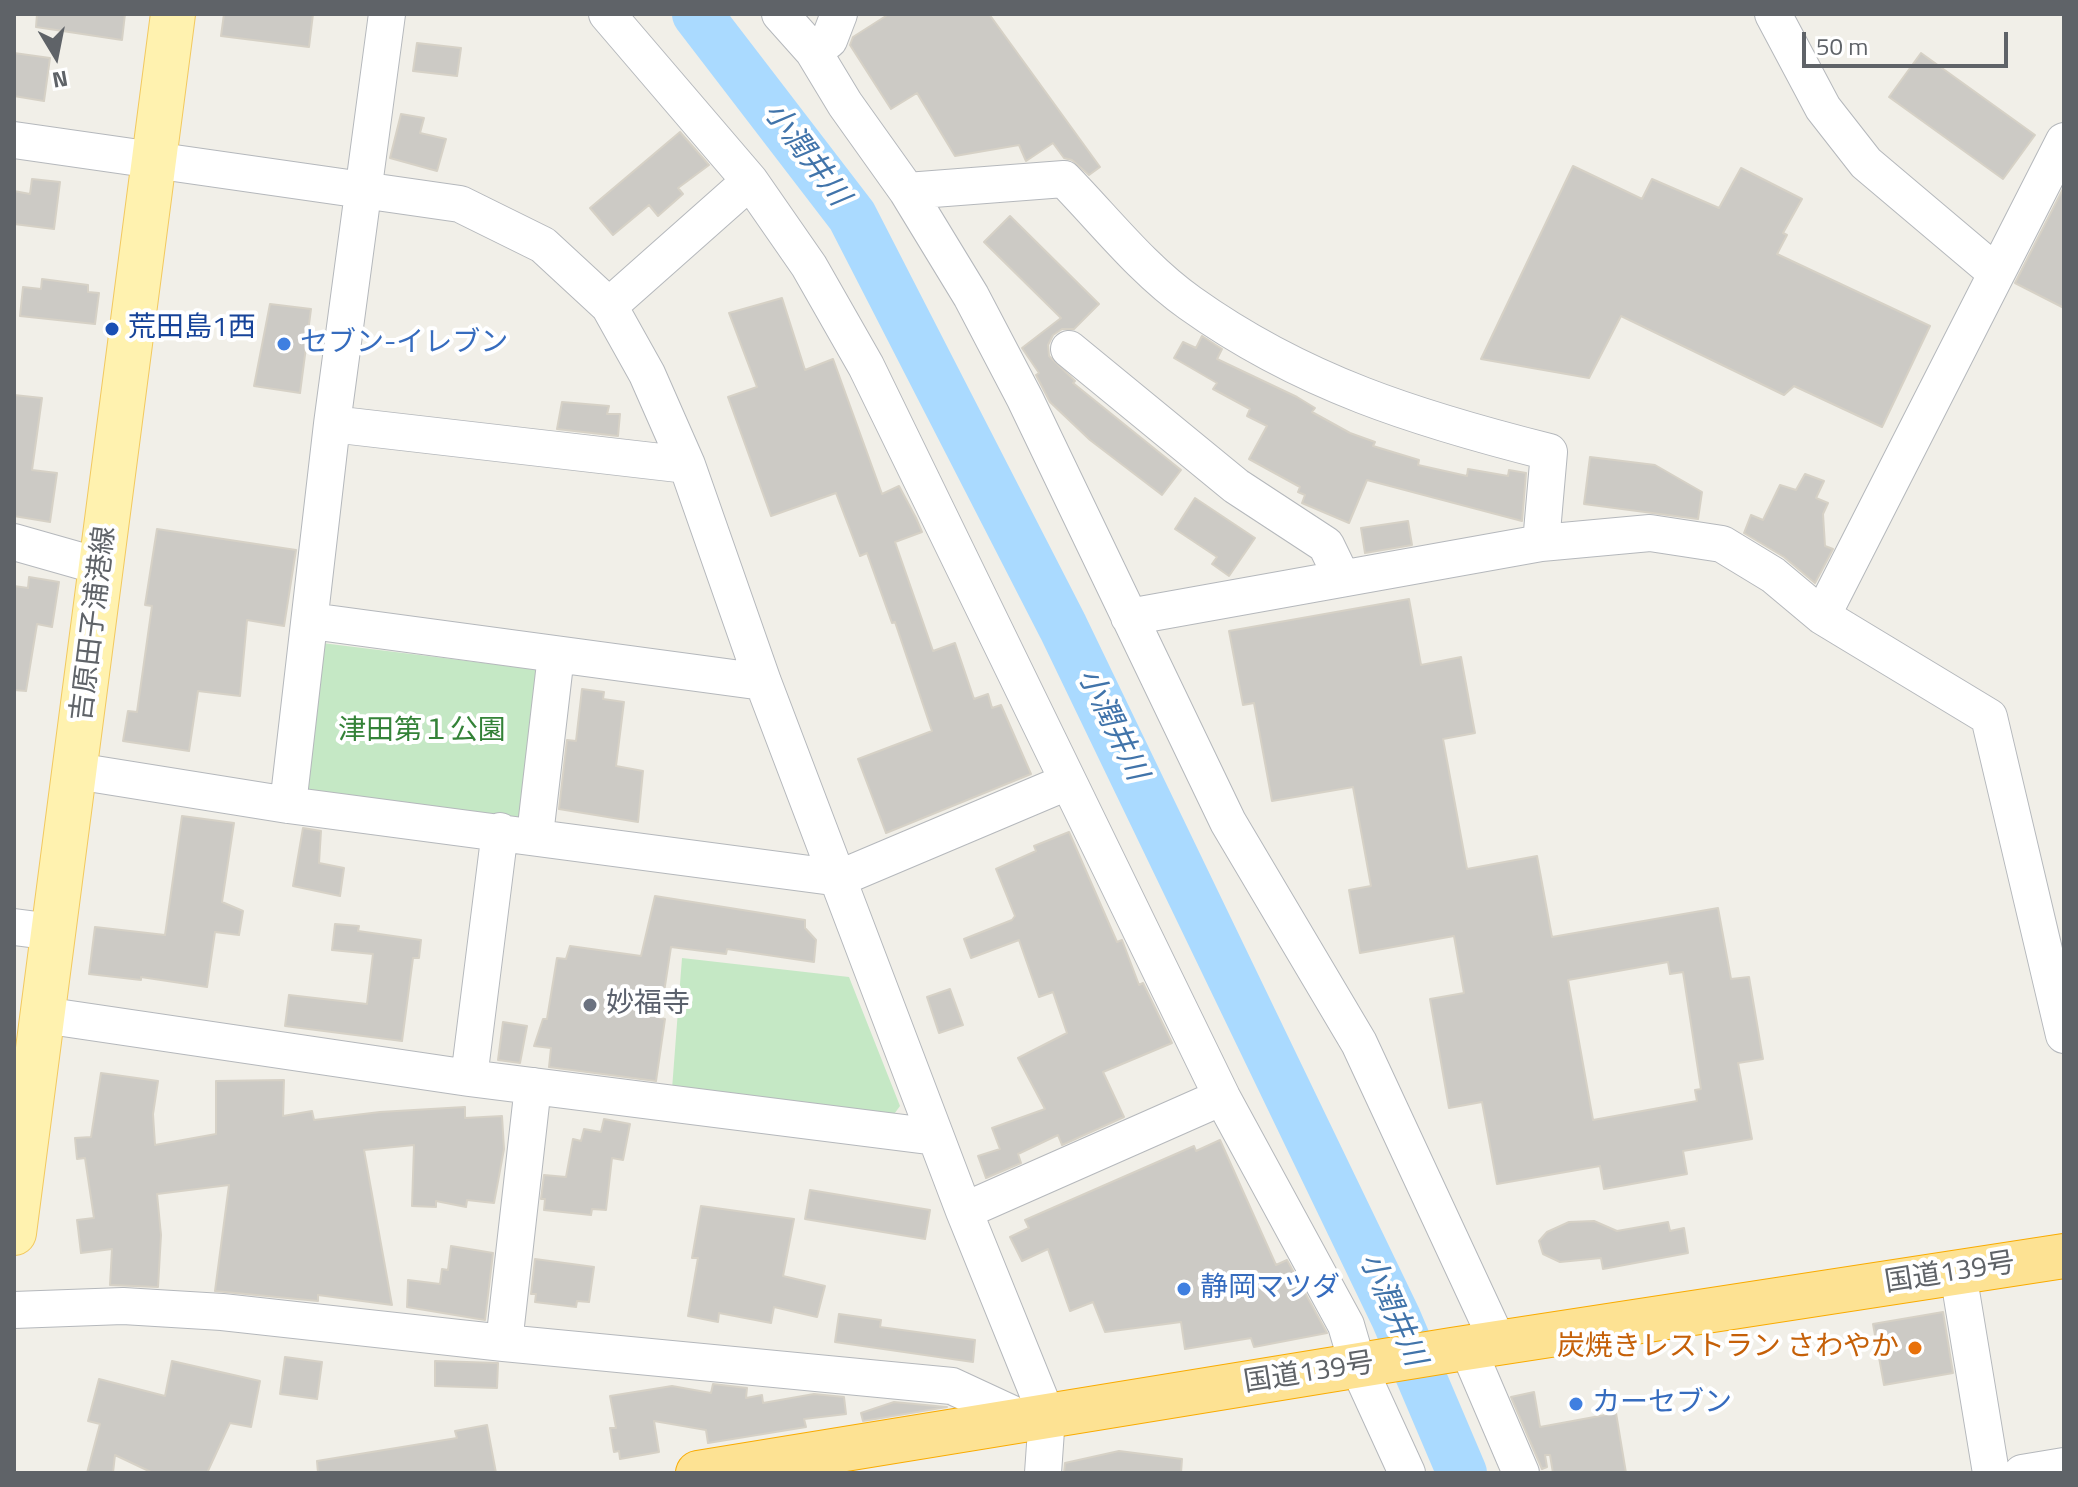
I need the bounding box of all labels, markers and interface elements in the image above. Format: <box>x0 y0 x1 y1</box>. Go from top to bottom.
north arrow <box>16 16 96 96</box>
scale bar <box>1806 16 2012 66</box>
text: 50 m <box>1816 28 1868 64</box>
text: N <box>50 62 71 98</box>
water label: 小潤井川 <box>755 96 855 214</box>
place label: 荒田島1西 <box>128 312 256 346</box>
marker: 荒田島1西 <box>103 320 121 338</box>
place label: セブン-イレブン <box>300 327 508 361</box>
marker: セブン-イレブン <box>275 335 293 353</box>
street label: 吉原田子浦港線 <box>66 525 124 723</box>
water label: 小潤井川 <box>1069 663 1153 787</box>
park label: 津田第１公園 <box>338 715 506 749</box>
place label: 妙福寺 <box>606 988 690 1022</box>
marker: 妙福寺 <box>581 996 599 1014</box>
street label: 国道139号 <box>1883 1247 2017 1301</box>
water label: 小潤井川 <box>1350 1248 1432 1372</box>
place label: 静岡マツダ <box>1200 1272 1340 1306</box>
marker: 静岡マツダ <box>1175 1280 1193 1298</box>
place label: 炭焼きレストラン さわやか <box>1557 1331 1899 1365</box>
marker: 炭焼きレストラン さわやか <box>1906 1339 1924 1357</box>
street label: 国道139号 <box>1242 1347 1376 1401</box>
place label: カーセブン <box>1592 1387 1732 1421</box>
marker: カーセブン <box>1567 1395 1585 1413</box>

